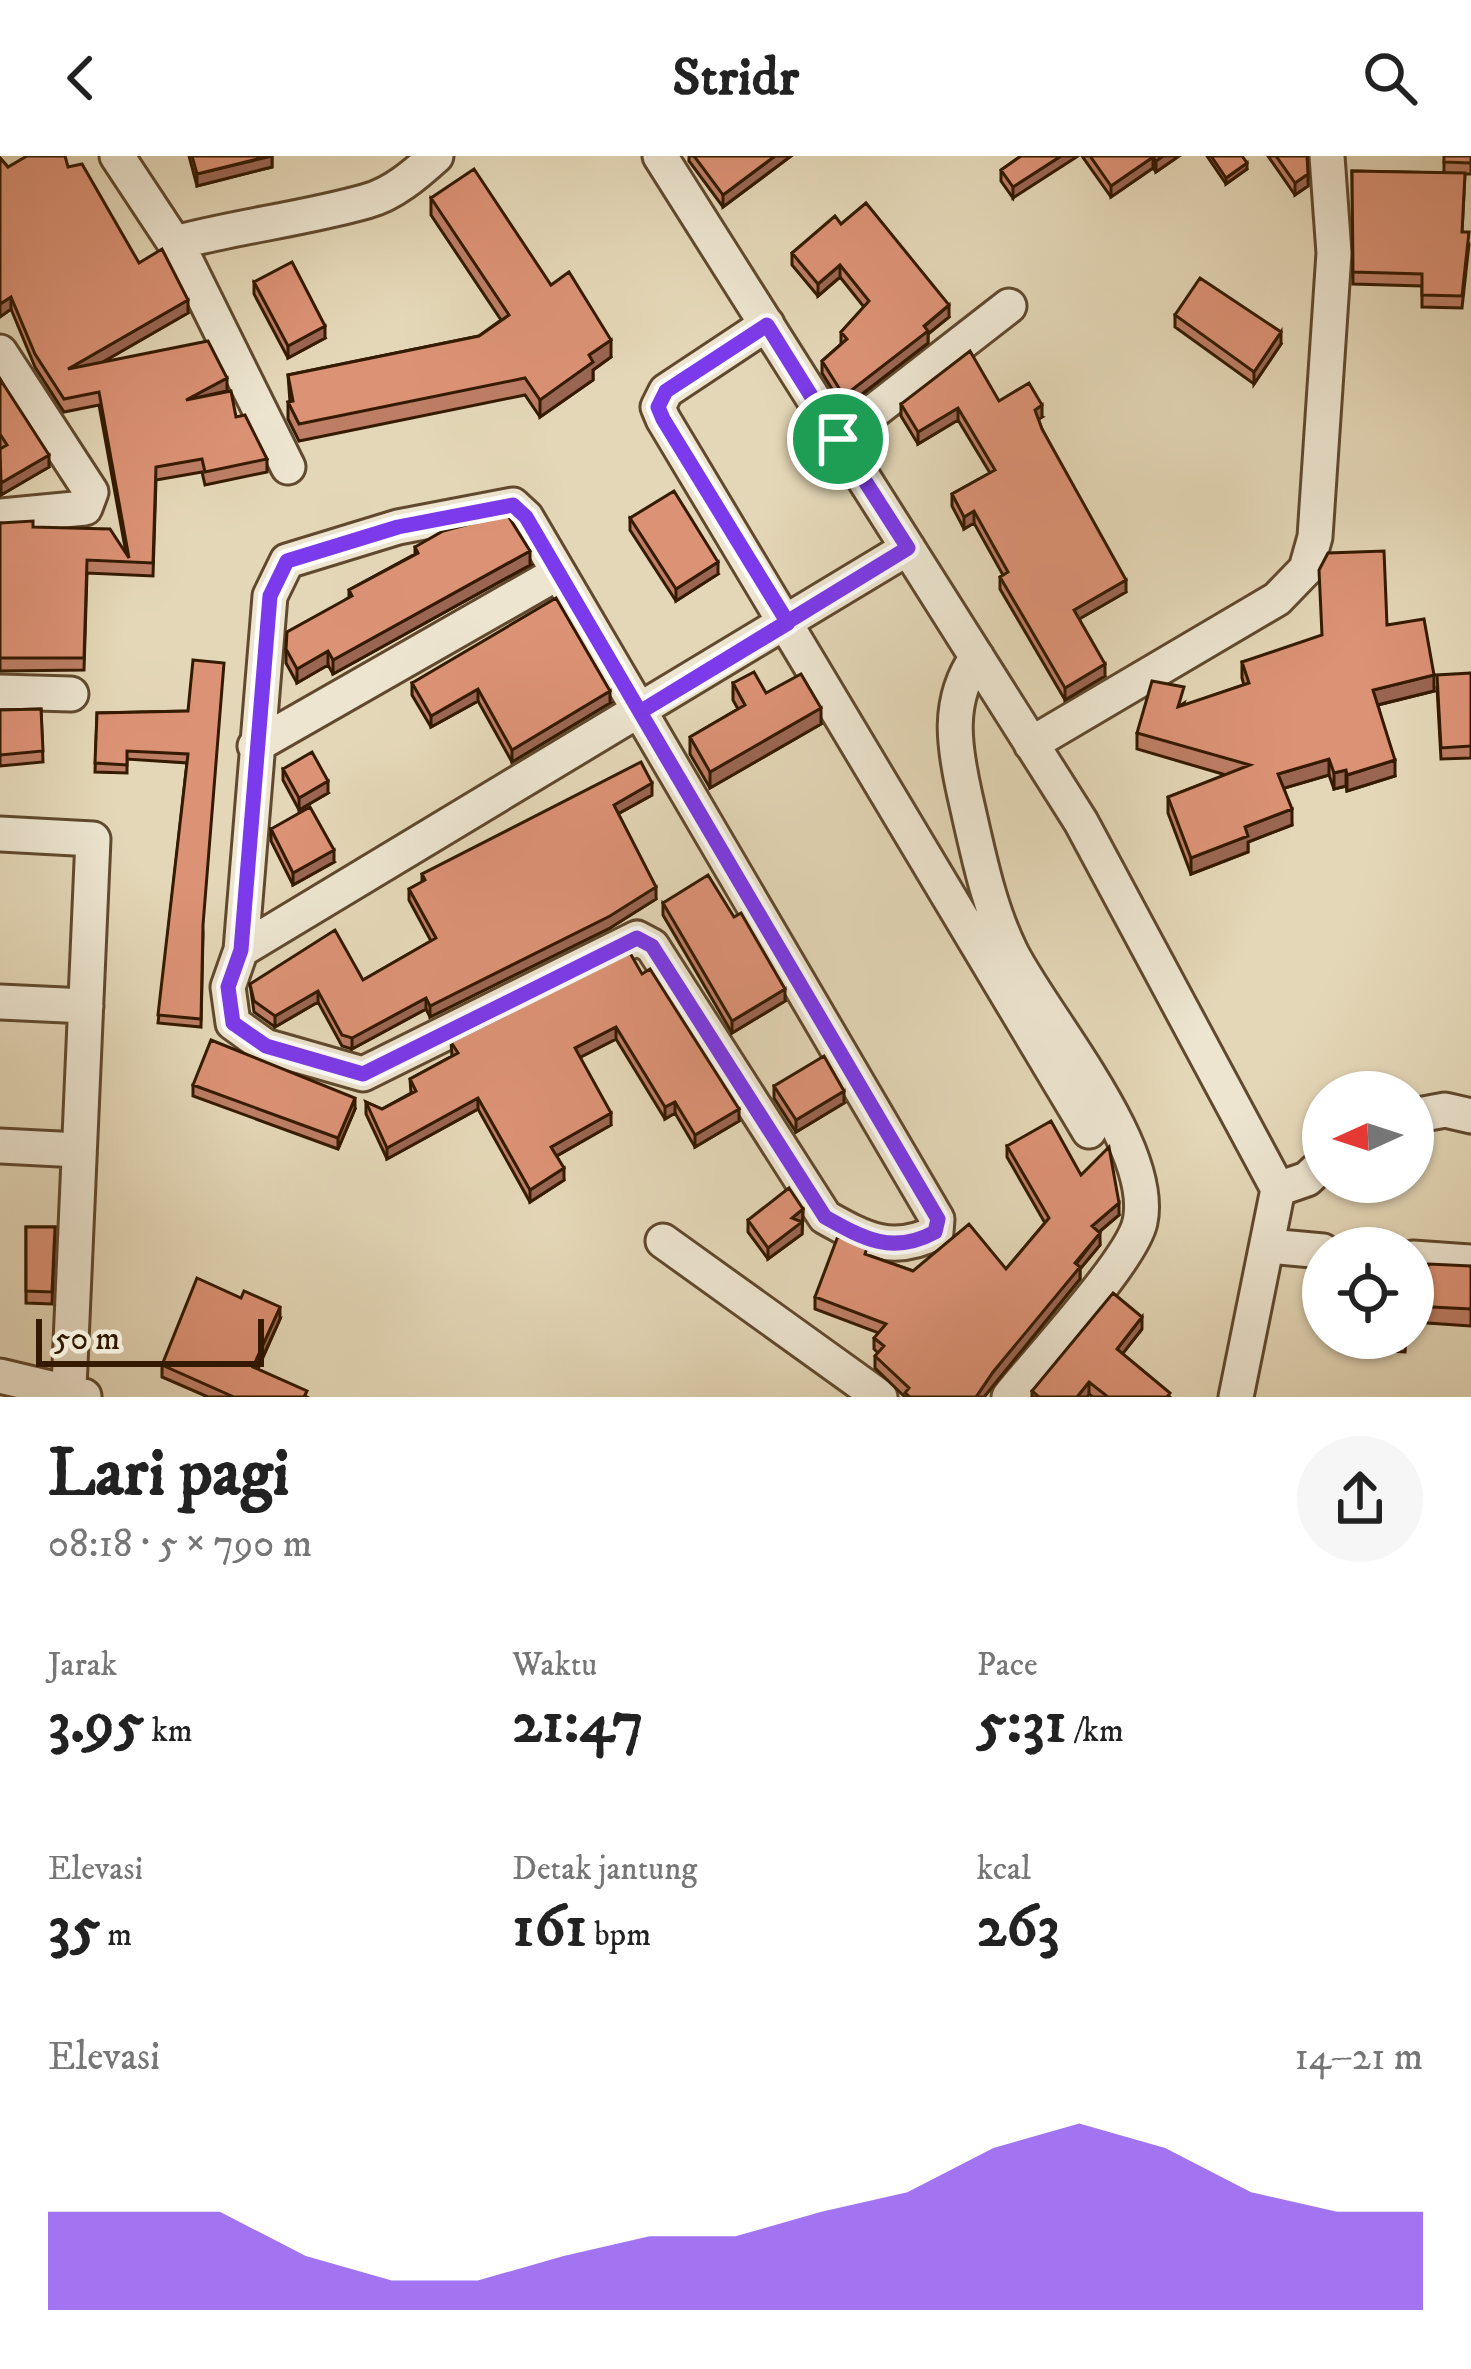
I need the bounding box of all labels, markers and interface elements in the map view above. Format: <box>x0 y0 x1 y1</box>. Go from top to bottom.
icon: back <box>48 45 114 111</box>
text: Stridr <box>672 45 799 112</box>
icon: search <box>1357 45 1423 111</box>
pin <box>787 388 889 490</box>
icon: arrive <box>805 406 871 472</box>
north arrow <box>1302 1071 1434 1203</box>
map controls <box>1302 1071 1434 1359</box>
button: locate <box>1302 1227 1434 1359</box>
scale bar <box>36 1313 264 1366</box>
text: 50 m <box>54 1319 120 1360</box>
text: Lari pagi <box>48 1434 290 1516</box>
button: share <box>1297 1436 1423 1562</box>
text: 08:18 · 5 × 790 m <box>48 1520 312 1569</box>
text: Jarak <box>48 1645 117 1686</box>
text: Waktu <box>512 1645 597 1686</box>
text: Pace <box>977 1645 1038 1686</box>
text: 3.95 <box>48 1686 144 1761</box>
text: 21:47 <box>512 1686 644 1761</box>
text: 5:31 <box>977 1686 1067 1761</box>
text: km <box>144 1711 193 1752</box>
text: /km <box>1067 1711 1124 1752</box>
text: Elevasi <box>48 1849 143 1890</box>
text: Detak jantung <box>512 1849 697 1890</box>
text: kcal <box>977 1849 1031 1890</box>
text: 35 <box>48 1890 100 1965</box>
text: 161 <box>512 1890 587 1965</box>
text: 263 <box>977 1890 1060 1965</box>
text: m <box>100 1915 132 1956</box>
text: bpm <box>587 1915 651 1956</box>
text: Elevasi <box>48 2033 160 2082</box>
text: 14–21 m <box>1295 2033 1423 2082</box>

